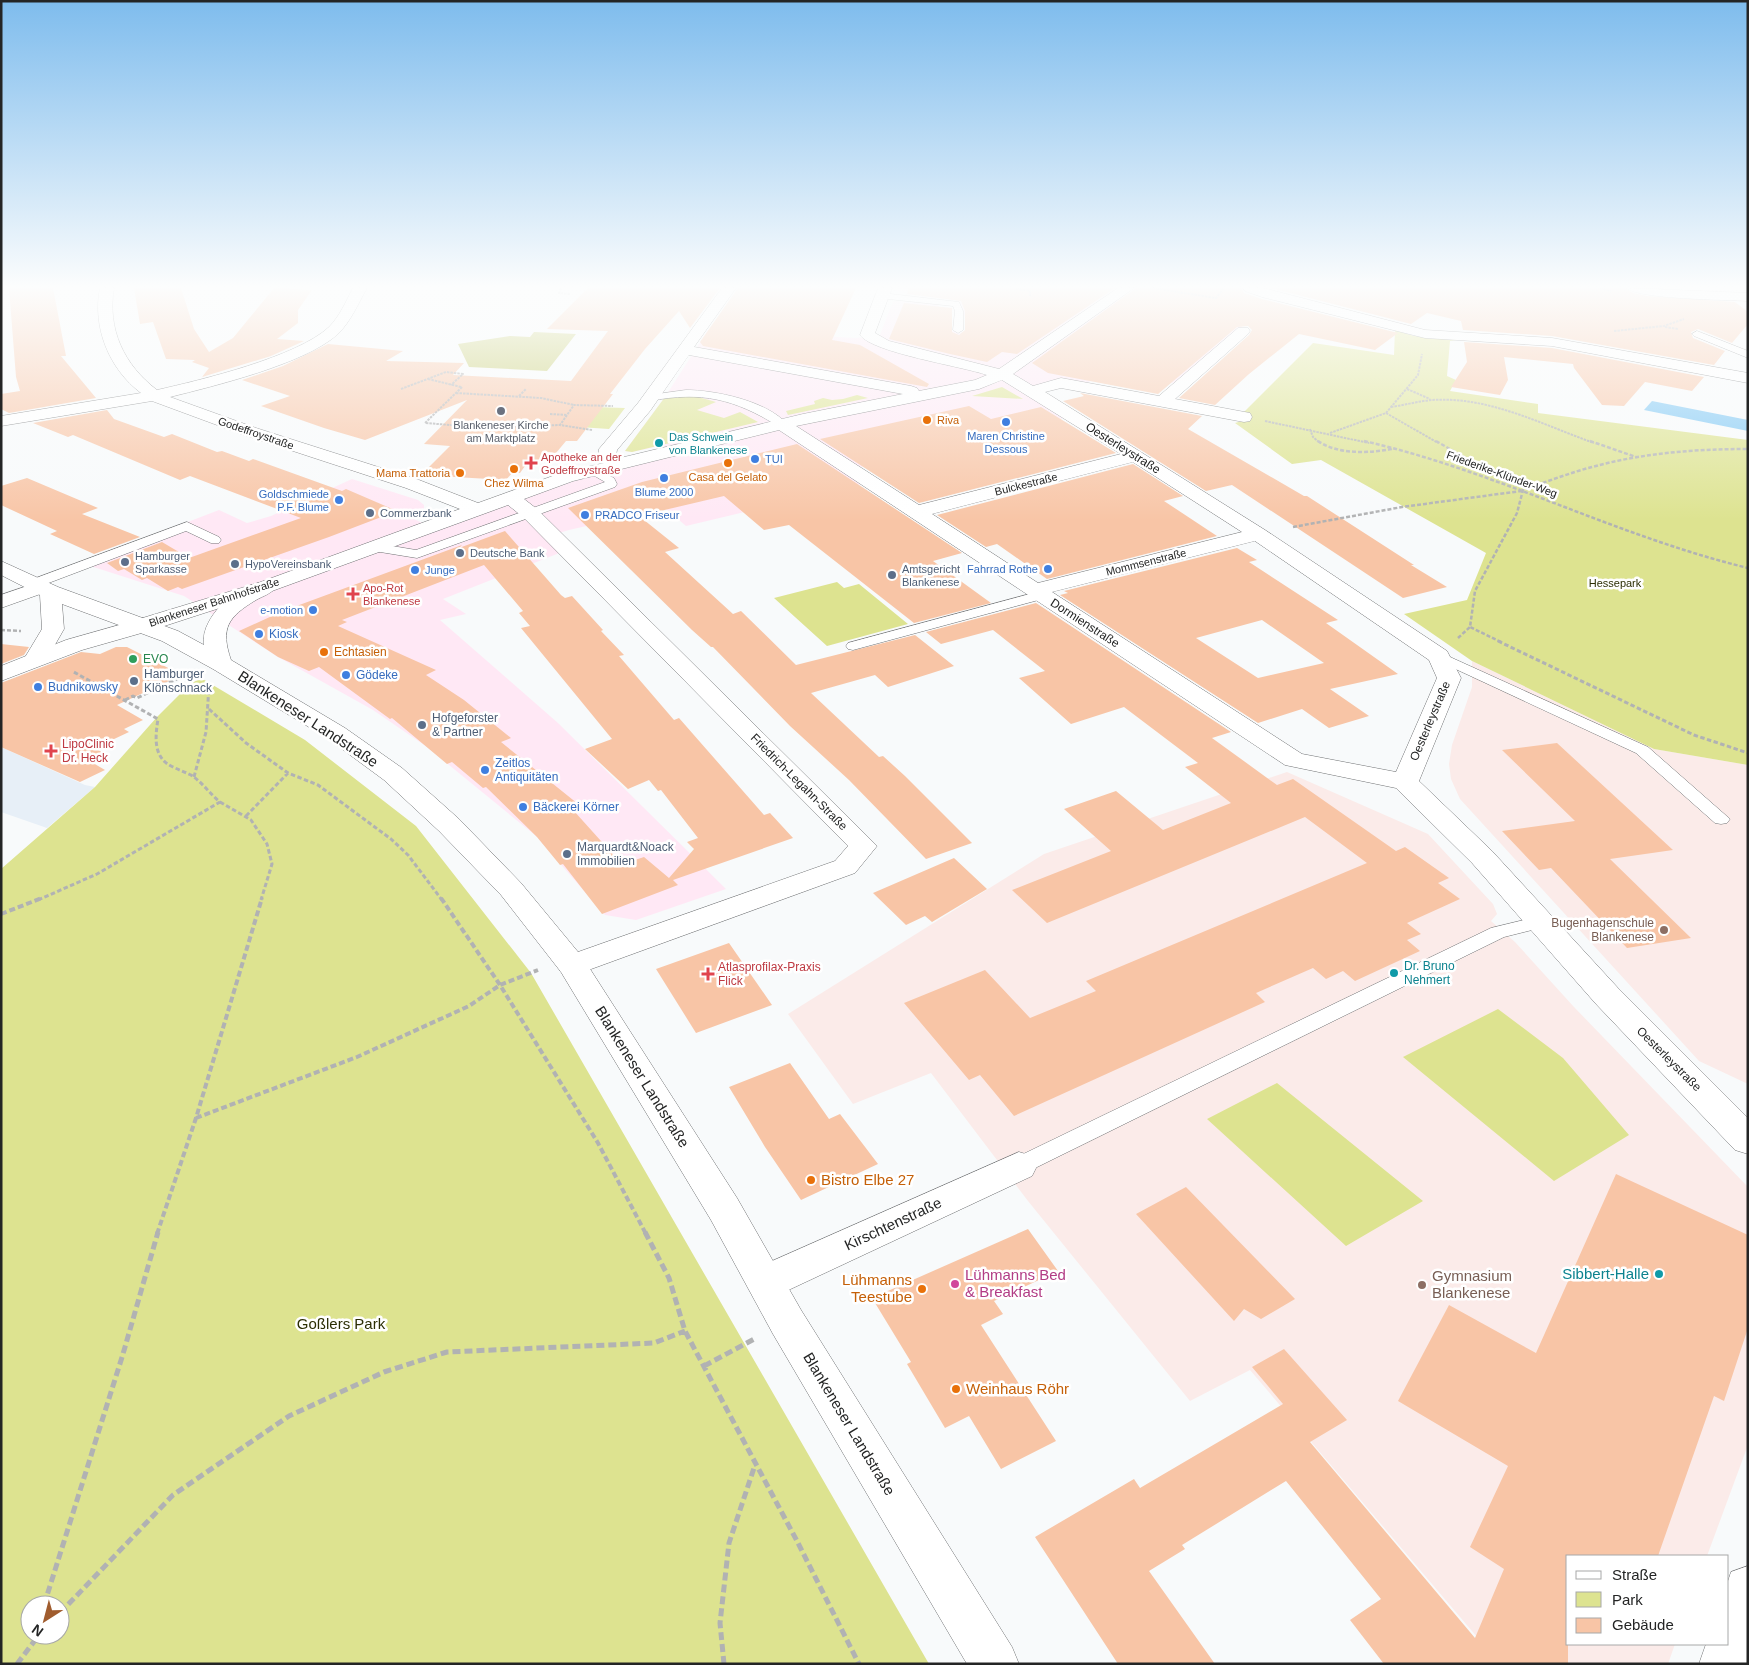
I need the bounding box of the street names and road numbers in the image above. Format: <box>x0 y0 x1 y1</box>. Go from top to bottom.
street label: Godeffroystraße <box>217 414 295 452</box>
street label: Oesterleystraße <box>1083 419 1163 477</box>
street label: Friederike-Klünder-Weg <box>1445 448 1559 500</box>
street label: Bulckestraße <box>993 470 1059 498</box>
street label: Mommsenstraße <box>1105 546 1187 578</box>
street label: Blankeneser Bahnhofstraße <box>147 575 281 629</box>
street label: Dormienstraße <box>1048 596 1122 651</box>
street label: Blankeneser Landstraße <box>235 667 381 770</box>
street label: Oesterleystraße <box>1407 679 1453 763</box>
street label: Friedrich-Legahn-Straße <box>748 731 850 833</box>
street label: Blankeneser Landstraße <box>592 1003 693 1151</box>
street label: Oesterleystraße <box>1634 1024 1704 1094</box>
street label: Kirschtenstraße <box>842 1194 944 1253</box>
street label: Blankeneser Landstraße <box>800 1349 899 1498</box>

